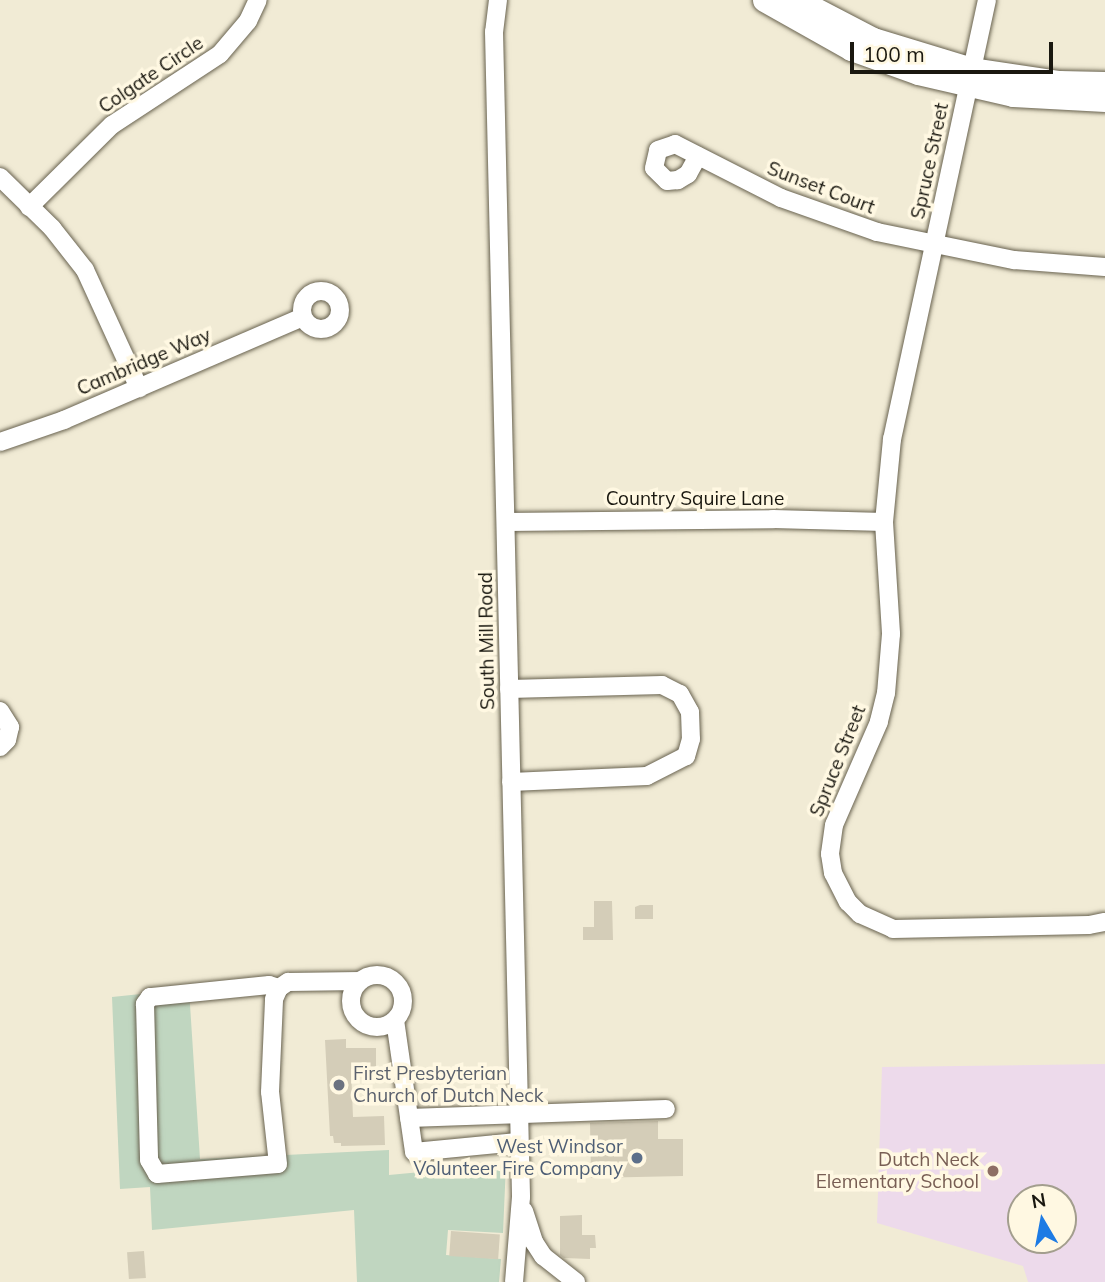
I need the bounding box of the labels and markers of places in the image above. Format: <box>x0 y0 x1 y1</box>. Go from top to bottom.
place label: First Presbyterian Church of Dutch Neck <box>353 1063 543 1107</box>
marker: First Presbyterian Church of Dutch Neck <box>331 1077 347 1093</box>
place label: West Windsor Volunteer Fire Company <box>413 1136 623 1180</box>
place label: Dutch Neck Elementary School <box>816 1149 979 1193</box>
marker: West Windsor Volunteer Fire Company <box>629 1150 645 1166</box>
marker: Dutch Neck Elementary School <box>985 1163 1001 1179</box>

